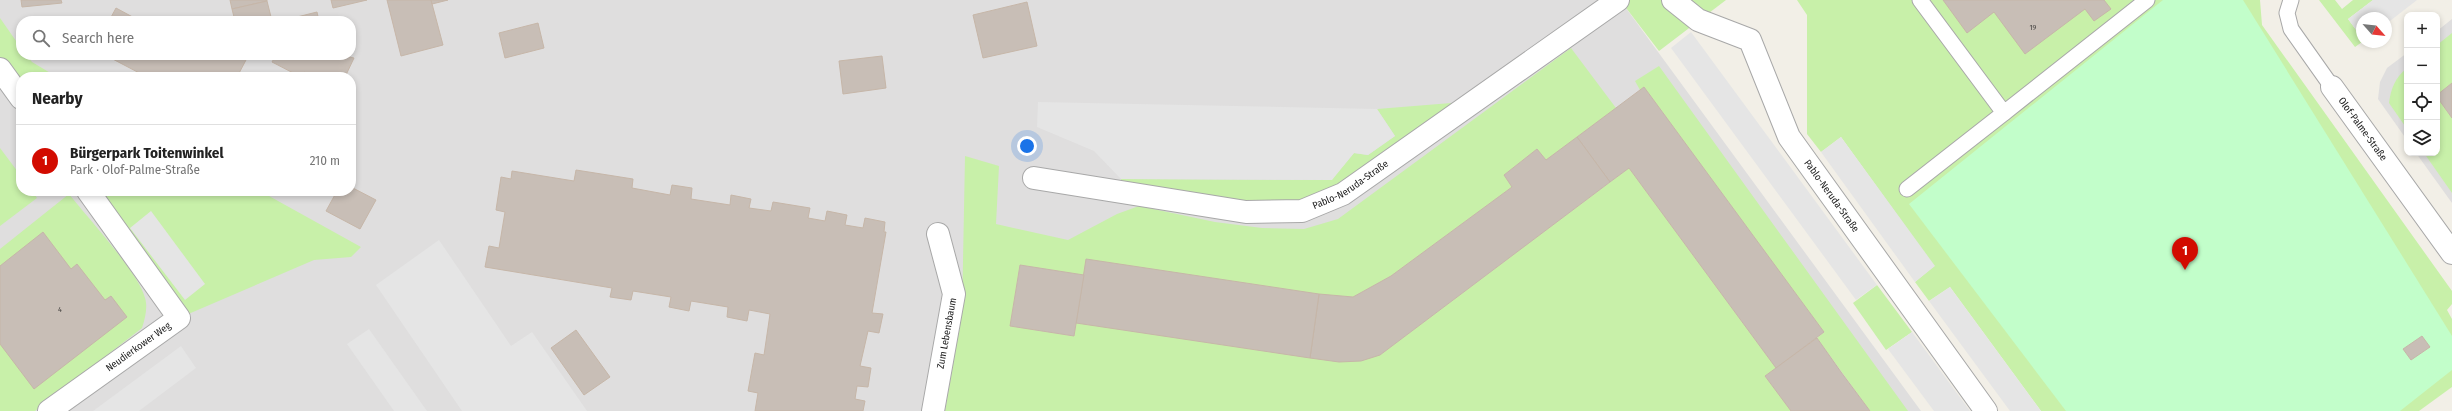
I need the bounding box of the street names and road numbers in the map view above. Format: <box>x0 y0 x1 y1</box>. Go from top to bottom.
street label: Olof-Palme-Straße <box>2335 95 2389 163</box>
street label: Pablo-Neruda-Straße <box>1801 157 1862 235</box>
street label: Pablo-Neruda-Straße <box>1311 158 1391 212</box>
street label: Zum Lebensbaum <box>935 297 959 370</box>
street label: Neudierkower Weg <box>104 320 173 374</box>

